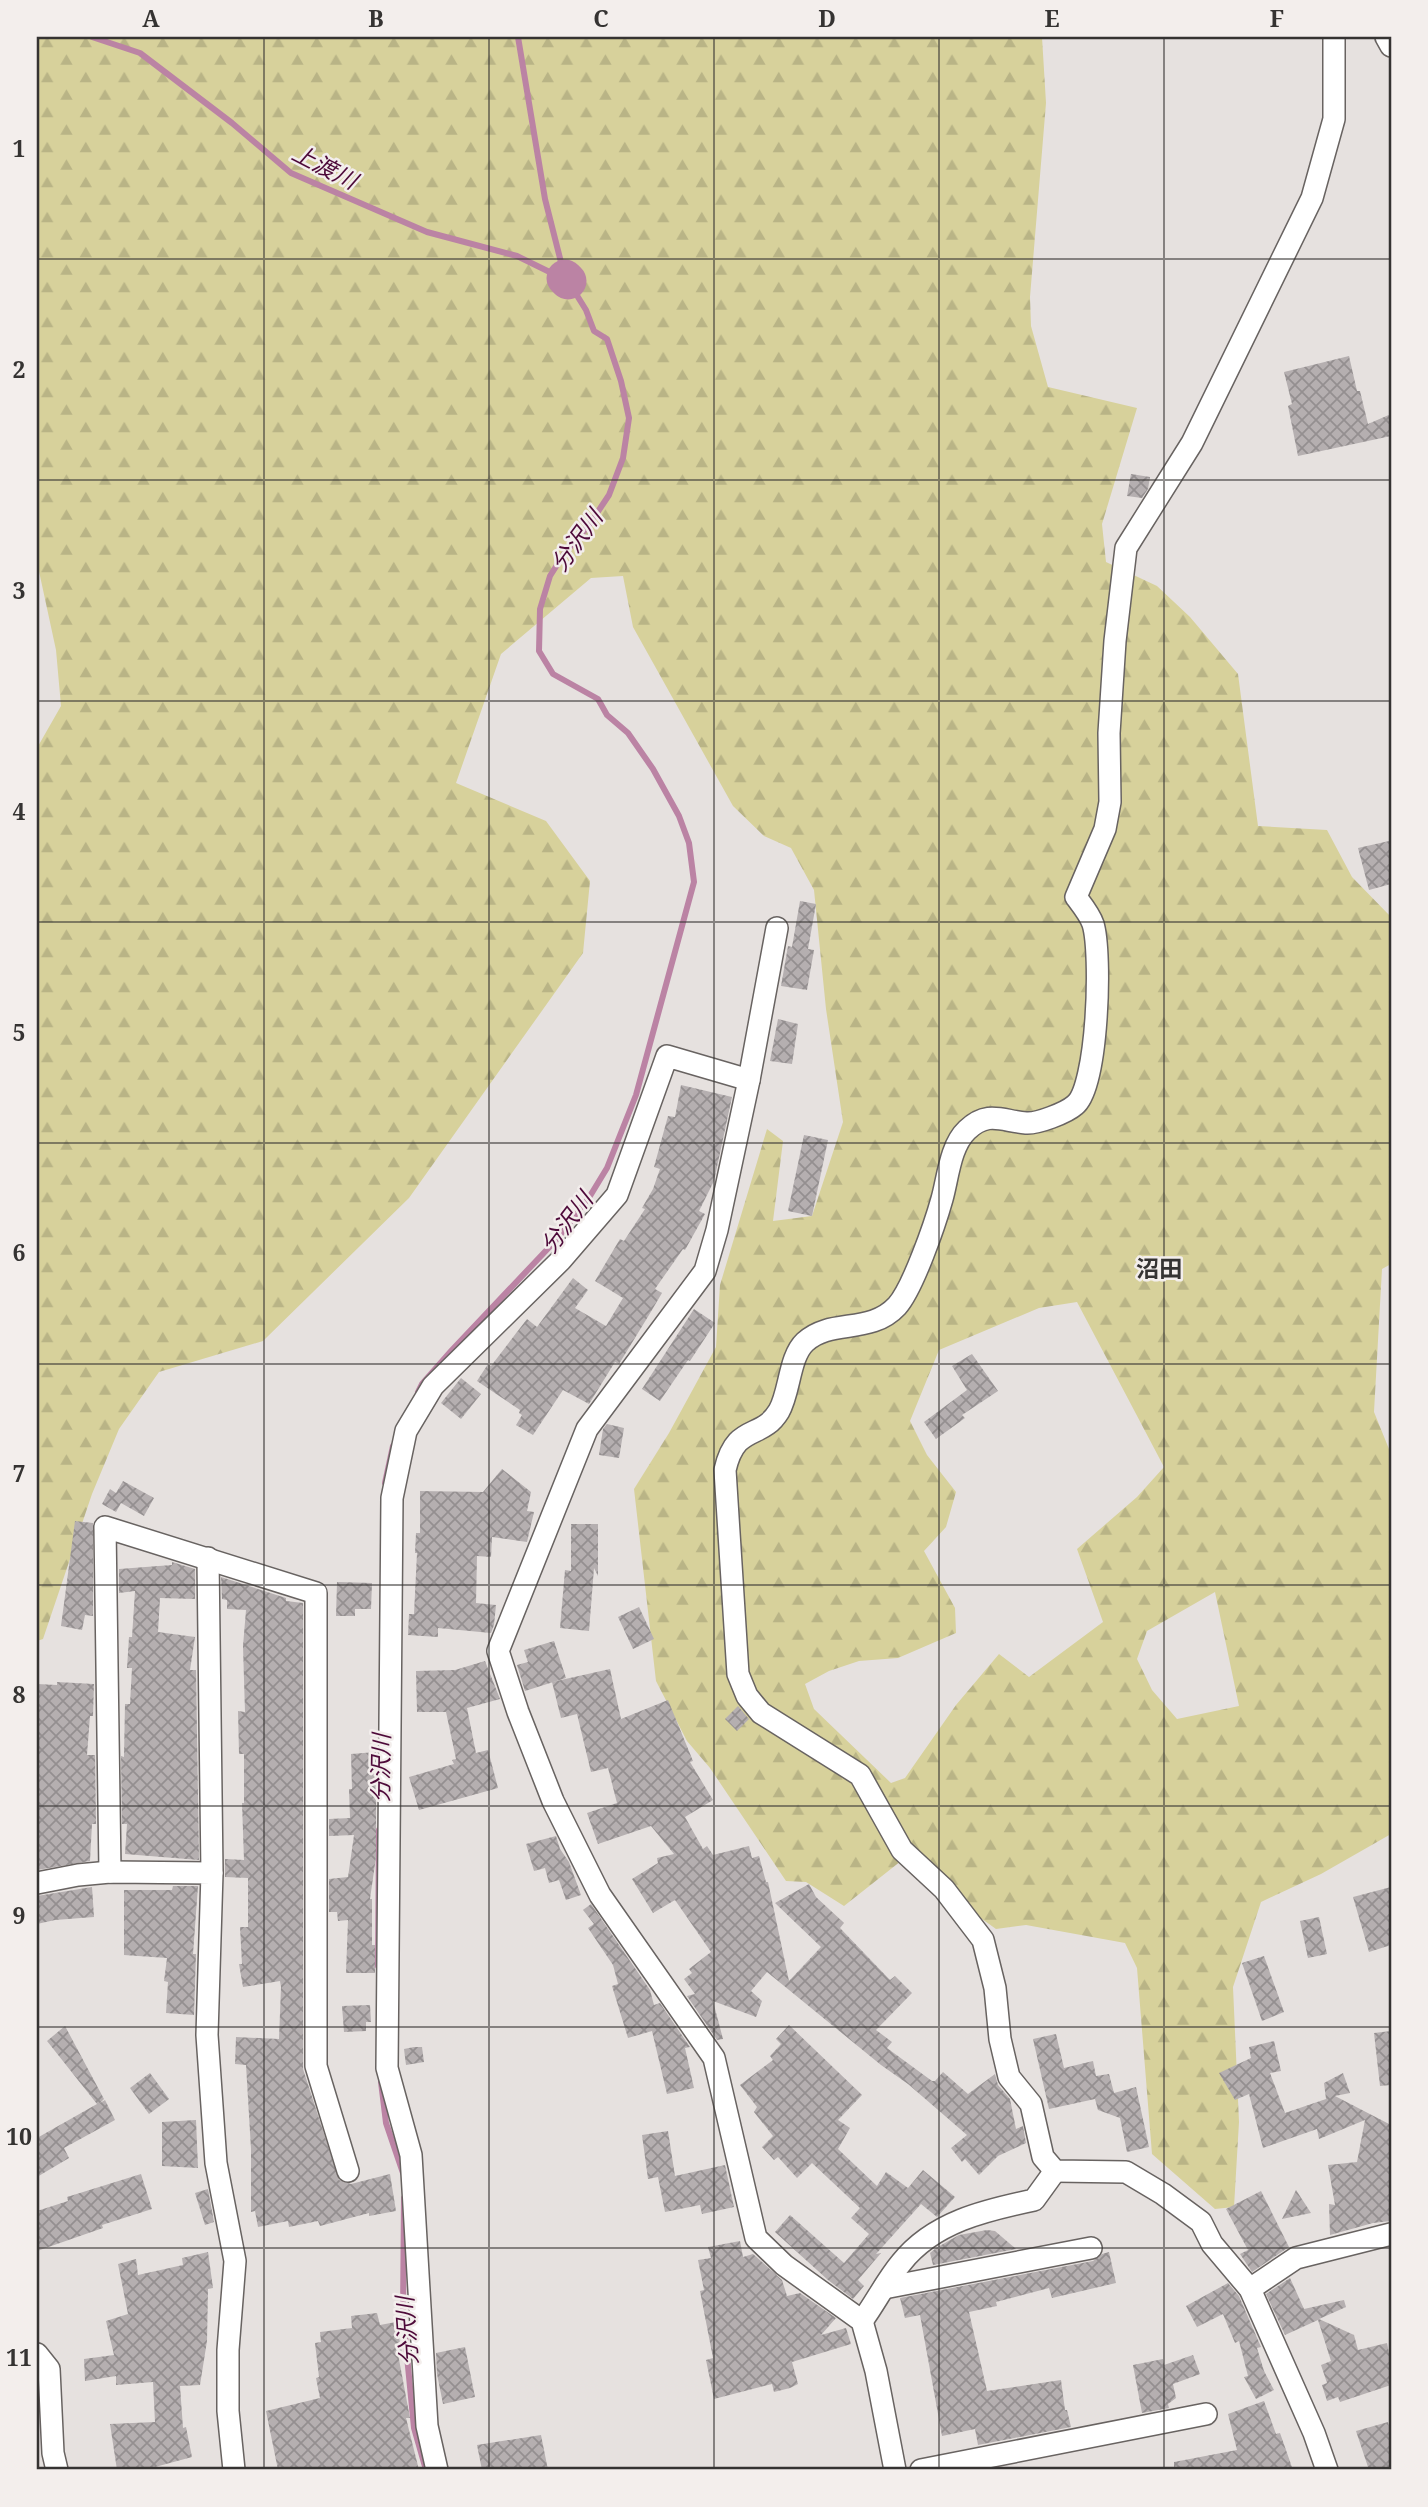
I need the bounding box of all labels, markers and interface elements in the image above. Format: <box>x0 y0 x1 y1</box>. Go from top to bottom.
text: A <box>142 2 160 34</box>
text: B <box>368 2 384 34</box>
text: C <box>593 2 609 34</box>
text: D <box>818 2 836 34</box>
text: E <box>1044 2 1060 34</box>
text: F <box>1270 2 1284 34</box>
text: 1 <box>13 132 26 164</box>
water label: 上渡川 <box>287 136 366 197</box>
text: 2 <box>13 353 26 385</box>
water label: 分沢川 <box>543 500 611 577</box>
text: 3 <box>13 574 26 606</box>
text: 4 <box>13 795 26 827</box>
text: 5 <box>13 1016 26 1048</box>
water label: 分沢川 <box>532 1182 601 1259</box>
text: 6 <box>13 1236 26 1268</box>
district label: 沼田 <box>1136 1252 1182 1284</box>
text: 7 <box>13 1457 26 1489</box>
text: 8 <box>13 1678 26 1710</box>
water label: 分沢川 <box>363 1730 397 1803</box>
text: 9 <box>13 1899 26 1931</box>
text: 10 <box>6 2120 32 2152</box>
water label: 分沢川 <box>387 2292 424 2367</box>
text: 11 <box>6 2341 32 2373</box>

